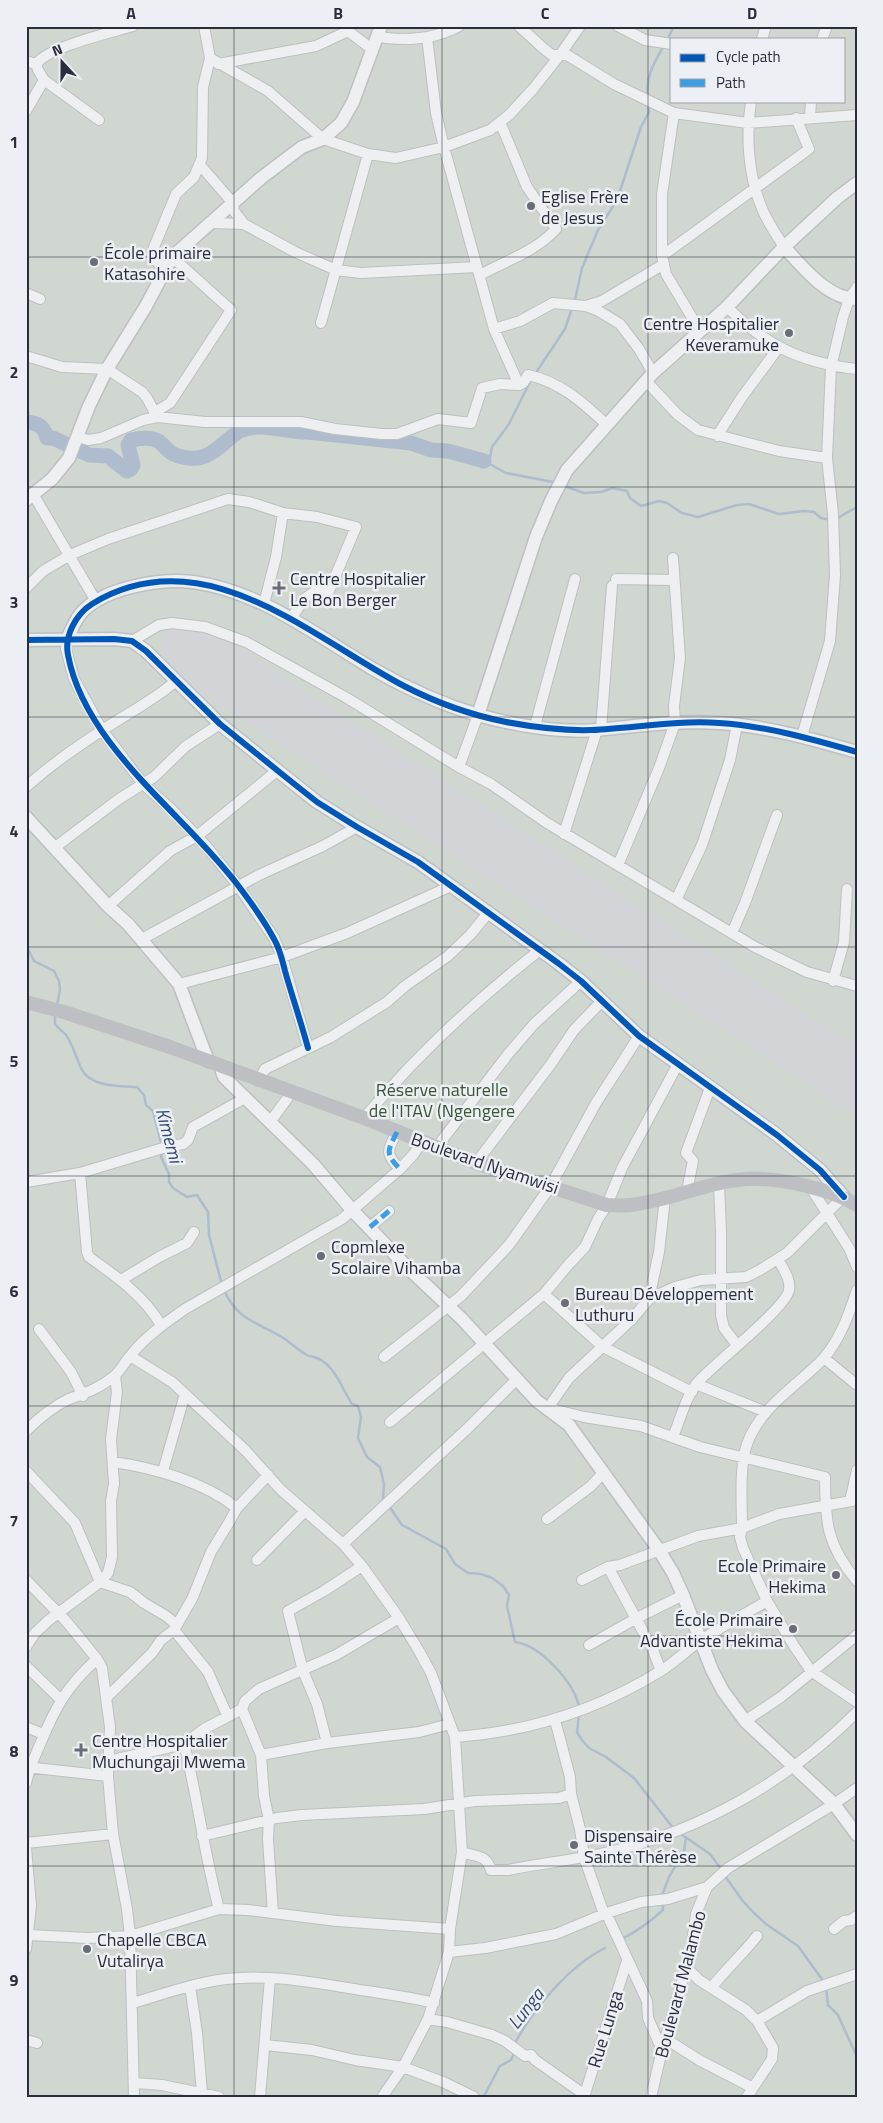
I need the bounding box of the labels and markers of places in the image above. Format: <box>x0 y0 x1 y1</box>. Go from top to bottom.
place label: Eglise Frère de Jesus <box>541 183 629 231</box>
marker: Eglise Frère de Jesus <box>525 200 537 212</box>
place label: École primaire Katasohire <box>104 239 211 287</box>
marker: École primaire Katasohire <box>88 256 100 268</box>
place label: Centre Hospitalier Keveramuke <box>643 310 779 358</box>
marker: Centre Hospitalier Keveramuke <box>783 327 795 339</box>
place label: Centre Hospitalier Le Bon Berger <box>290 565 426 613</box>
marker: Centre Hospitalier Le Bon Berger <box>272 581 286 595</box>
place label: Copmlexe Scolaire Vihamba <box>331 1233 461 1281</box>
marker: Copmlexe Scolaire Vihamba <box>315 1250 327 1262</box>
place label: Bureau Développement Luthuru <box>575 1280 754 1328</box>
marker: Bureau Développement Luthuru <box>559 1297 571 1309</box>
place label: Ecole Primaire Hekima <box>718 1552 826 1600</box>
marker: Ecole Primaire Hekima <box>830 1569 842 1581</box>
place label: École Primaire Advantiste Hekima <box>640 1606 783 1654</box>
marker: École Primaire Advantiste Hekima <box>787 1623 799 1635</box>
place label: Centre Hospitalier Muchungaji Mwema <box>92 1727 245 1775</box>
marker: Centre Hospitalier Muchungaji Mwema <box>74 1743 88 1757</box>
place label: Dispensaire Sainte Thérèse <box>584 1822 697 1870</box>
marker: Dispensaire Sainte Thérèse <box>568 1839 580 1851</box>
place label: Chapelle CBCA Vutalirya <box>97 1926 207 1974</box>
marker: Chapelle CBCA Vutalirya <box>81 1943 93 1955</box>

